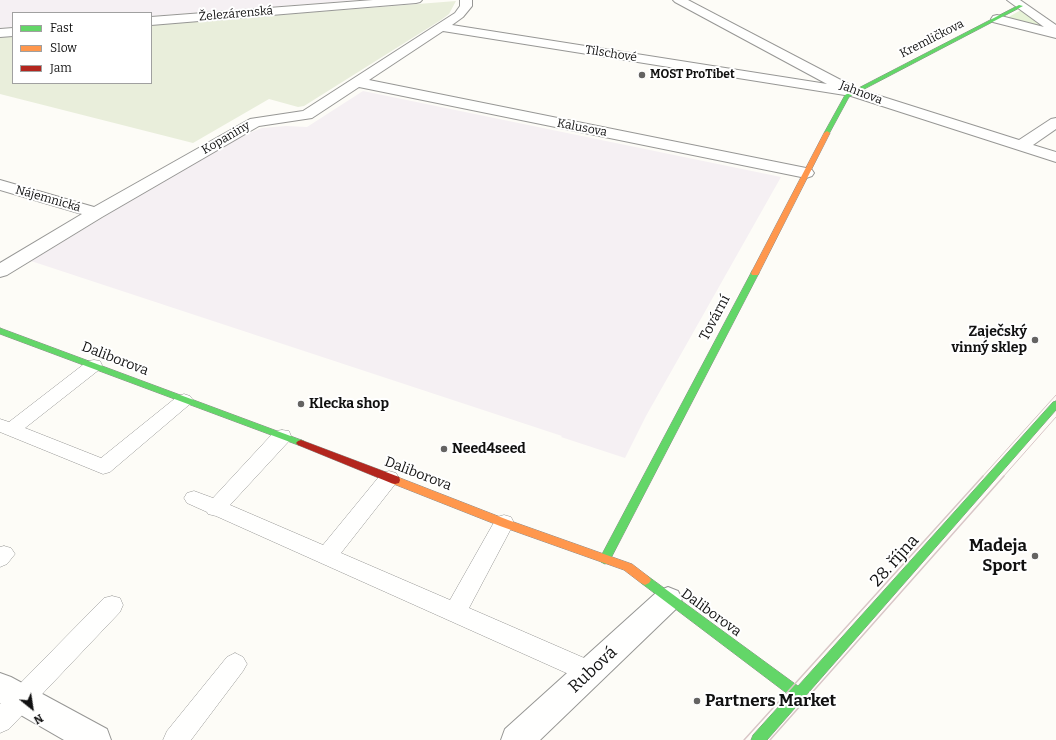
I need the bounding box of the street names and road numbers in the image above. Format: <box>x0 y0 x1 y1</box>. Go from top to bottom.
street label: Železárenská <box>198 4 274 24</box>
street label: Kremličkova <box>898 17 966 61</box>
street label: Tilschové <box>584 43 638 65</box>
street label: Jahnova <box>838 78 884 108</box>
street label: Kalusova <box>556 116 608 140</box>
street label: Kopaniny <box>199 118 253 158</box>
street label: Nájemnická <box>14 183 82 215</box>
street label: Tovární <box>696 292 734 344</box>
street label: Daliborova <box>79 339 151 379</box>
street label: Daliborova <box>382 454 454 494</box>
street label: 28. října <box>866 531 924 591</box>
street label: Daliborova <box>678 586 744 640</box>
street label: Rubová <box>565 643 621 697</box>

